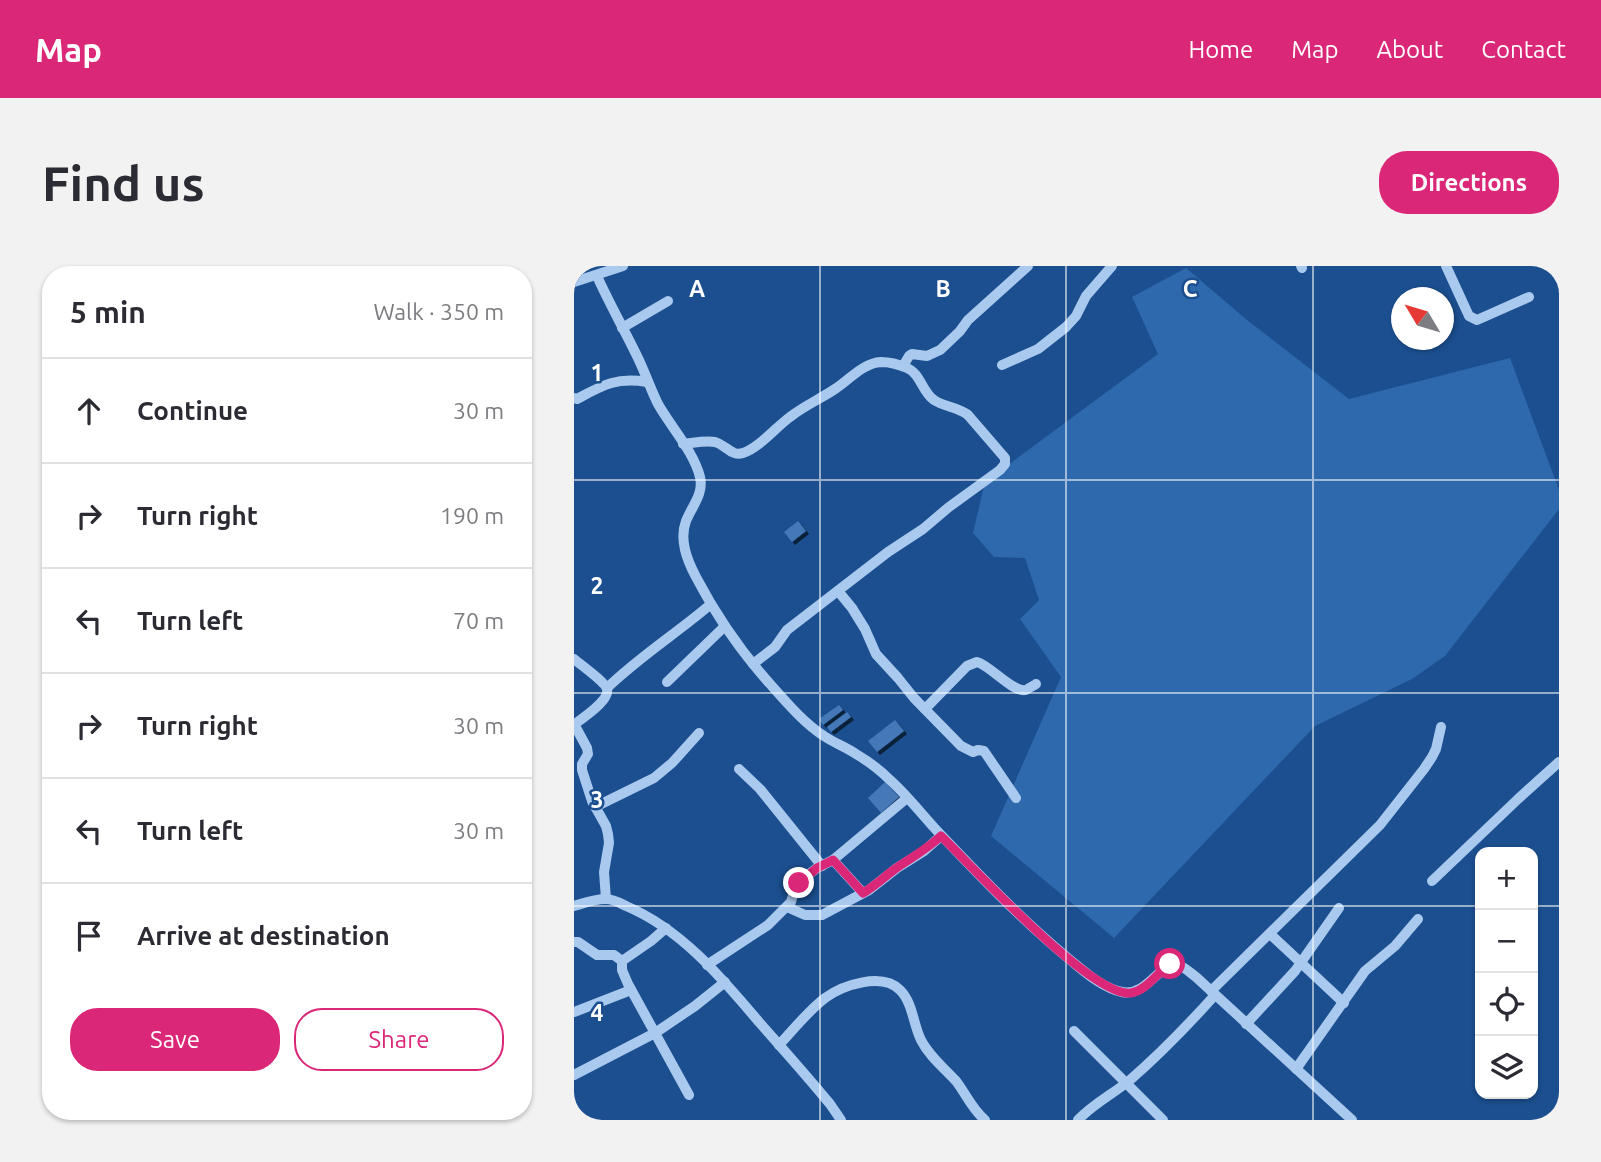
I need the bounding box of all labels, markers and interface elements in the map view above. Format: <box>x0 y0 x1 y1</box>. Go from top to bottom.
text: Map <box>35 31 102 68</box>
text: Home <box>1188 36 1253 63</box>
text: Map <box>1291 36 1338 63</box>
text: About <box>1376 36 1443 63</box>
text: Contact <box>1481 36 1566 63</box>
button: Directions <box>1379 151 1559 214</box>
text: Find us <box>42 155 205 210</box>
text: A <box>689 276 705 301</box>
text: B <box>935 276 951 301</box>
text: C <box>1183 276 1198 301</box>
north arrow <box>1391 287 1454 350</box>
text: 5 min <box>70 295 146 329</box>
text: Walk · 350 m <box>373 299 504 324</box>
text: 1 <box>591 360 603 385</box>
icon: ahead <box>70 392 108 430</box>
text: Continue <box>137 396 248 425</box>
text: 30 m <box>453 398 504 423</box>
icon: right <box>70 497 108 535</box>
text: Turn right <box>137 501 258 530</box>
text: 190 m <box>440 503 504 528</box>
text: 2 <box>591 573 603 598</box>
icon: left <box>70 602 108 640</box>
text: Turn left <box>137 606 243 635</box>
text: 70 m <box>453 608 504 633</box>
icon: right <box>70 707 108 745</box>
text: Turn right <box>137 711 258 740</box>
text: 30 m <box>453 713 504 738</box>
text: 3 <box>591 787 603 812</box>
icon: left <box>70 812 108 850</box>
text: Turn left <box>137 816 243 845</box>
text: 30 m <box>453 818 504 843</box>
map controls <box>1475 847 1538 1099</box>
button: + <box>1475 847 1538 910</box>
route end <box>783 867 814 898</box>
button: − <box>1475 910 1538 973</box>
icon: arrive <box>70 917 108 955</box>
text: Arrive at destination <box>137 921 390 950</box>
route start <box>1154 948 1185 979</box>
button: locate <box>1475 973 1538 1036</box>
text: 4 <box>591 1000 604 1025</box>
button: Save <box>70 1008 280 1071</box>
button: Share <box>294 1008 504 1071</box>
button: layers <box>1475 1036 1538 1099</box>

